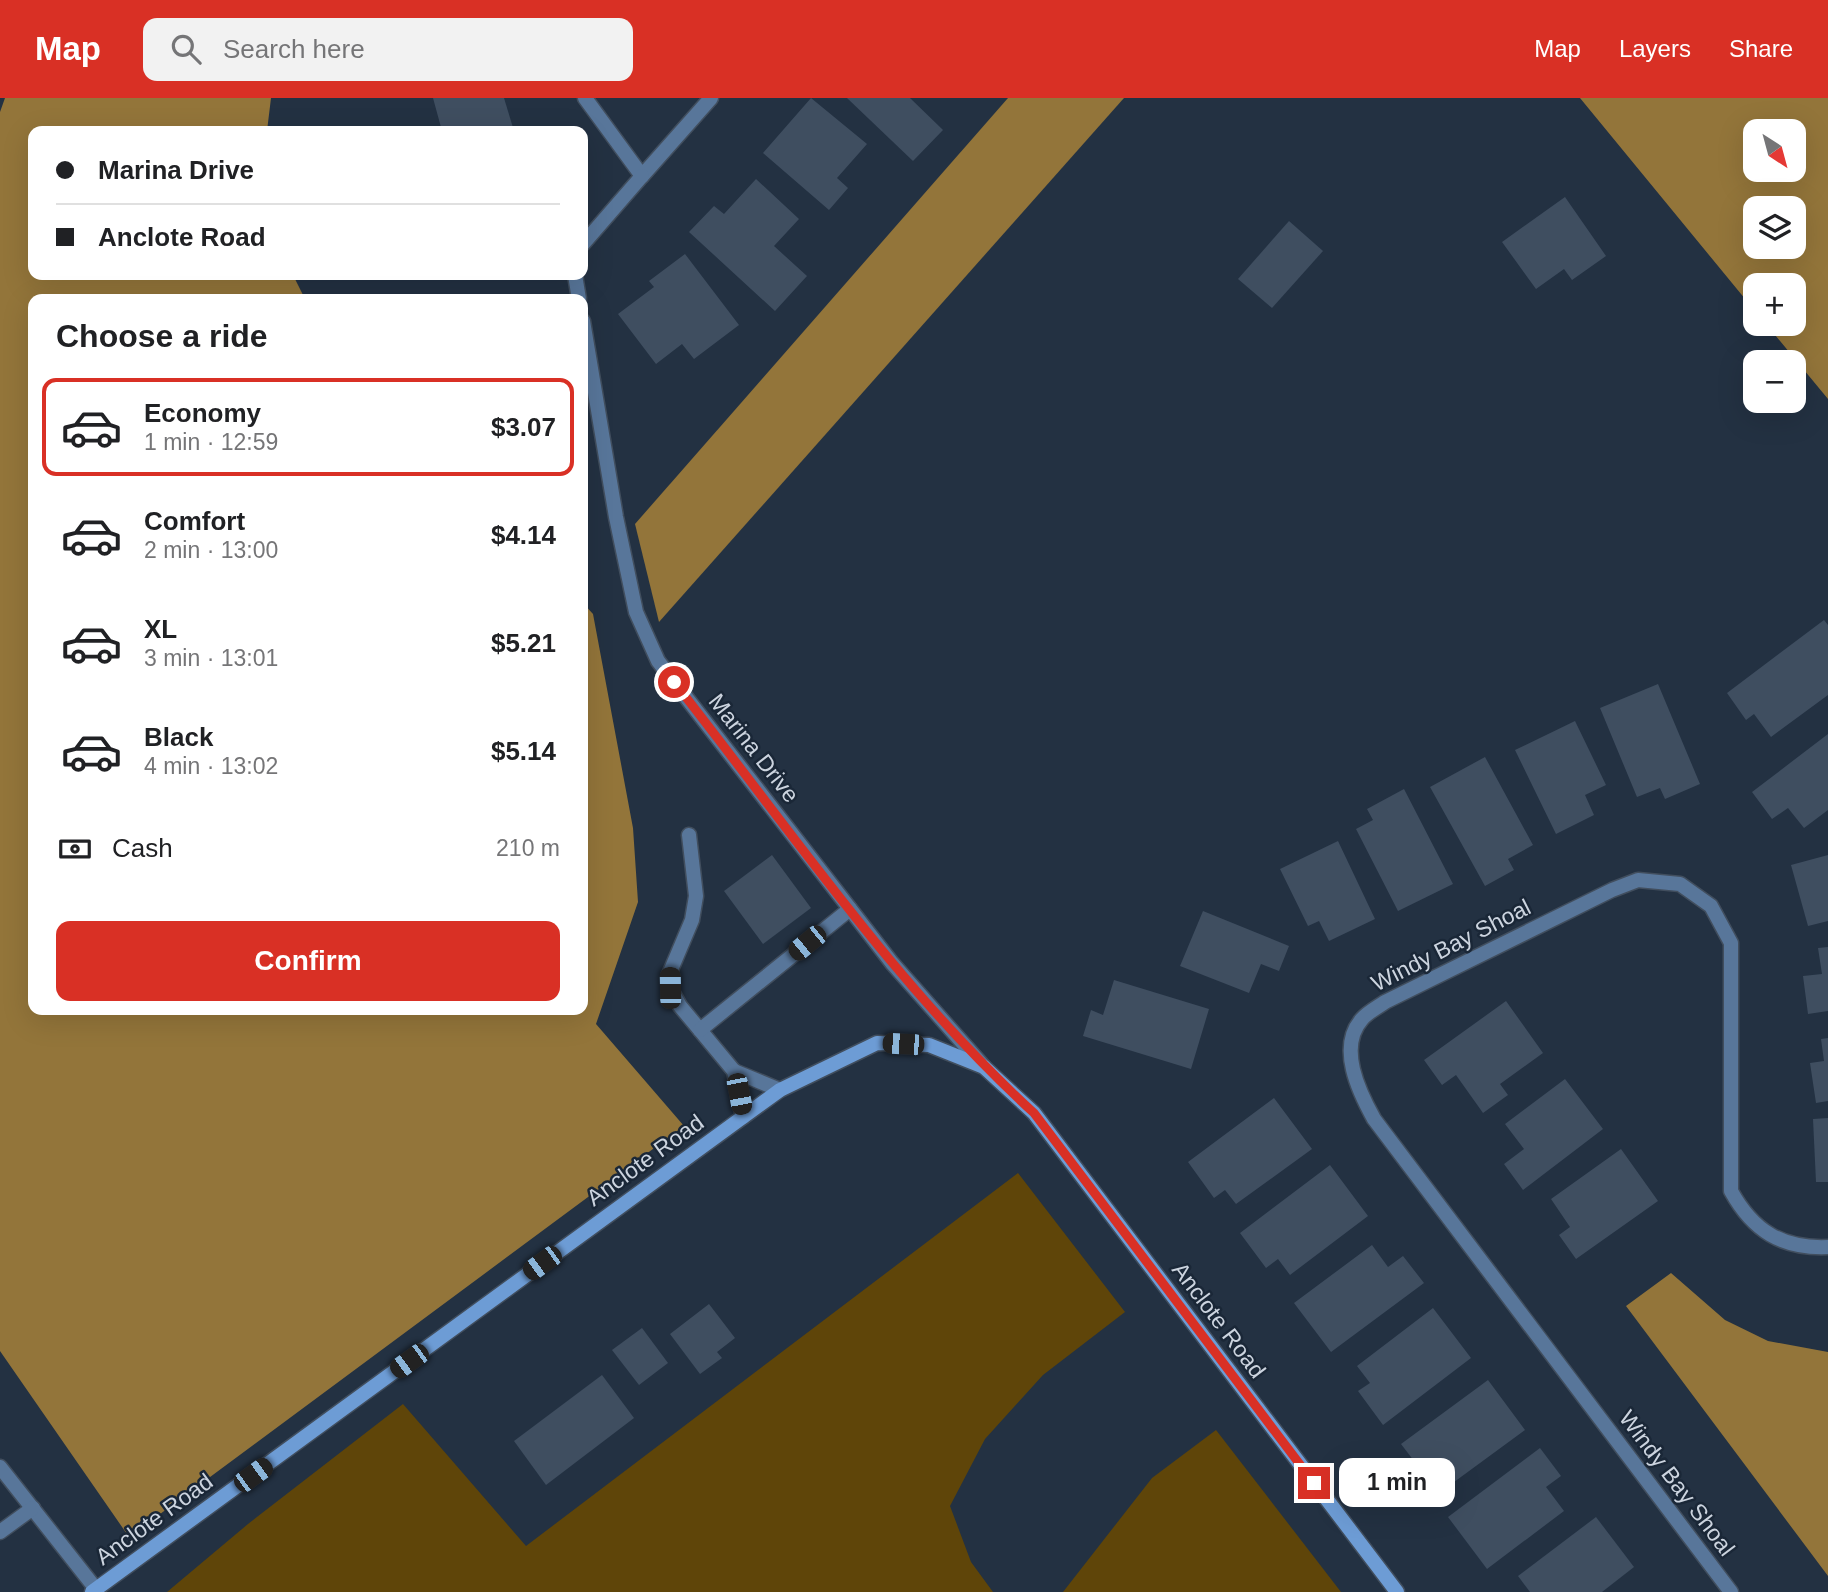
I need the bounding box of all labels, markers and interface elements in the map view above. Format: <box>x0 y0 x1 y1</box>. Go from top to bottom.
search box <box>143 18 633 81</box>
text: Map <box>35 30 101 67</box>
icon: search <box>167 30 205 68</box>
text: Search here <box>223 34 365 64</box>
text: Map <box>1534 35 1581 62</box>
text: Layers <box>1619 35 1691 62</box>
text: Share <box>1729 35 1793 62</box>
north arrow <box>1743 119 1806 182</box>
map controls <box>1743 119 1806 413</box>
text: Marina Drive <box>98 155 254 185</box>
button: layers <box>1743 196 1806 259</box>
text: Anclote Road <box>98 222 266 252</box>
button: + <box>1743 273 1806 336</box>
text: Choose a ride <box>56 318 268 354</box>
button: − <box>1743 350 1806 413</box>
icon: car <box>60 396 123 459</box>
text: Economy <box>144 398 261 428</box>
text: $3.07 <box>491 412 556 442</box>
text: 1 min · 12:59 <box>144 429 278 455</box>
icon: car <box>60 504 123 567</box>
text: Comfort <box>144 506 245 536</box>
text: $4.14 <box>491 520 556 550</box>
text: 2 min · 13:00 <box>144 537 278 563</box>
icon: car <box>60 612 123 675</box>
text: XL <box>144 614 177 644</box>
text: $5.21 <box>491 628 556 658</box>
text: 3 min · 13:01 <box>144 645 278 671</box>
route start <box>658 666 690 698</box>
street label: Marina Drive <box>704 689 804 807</box>
icon: car <box>60 720 123 783</box>
text: Black <box>144 722 213 752</box>
text: $5.14 <box>491 736 556 766</box>
text: 4 min · 13:02 <box>144 753 278 779</box>
icon: cash <box>56 830 94 868</box>
text: Cash <box>112 833 173 863</box>
text: 210 m <box>496 835 560 861</box>
street label: Windy Bay Shoal <box>1367 894 1535 996</box>
button: Confirm <box>56 921 560 1001</box>
car <box>785 922 830 964</box>
car <box>660 967 681 1009</box>
car <box>882 1032 925 1056</box>
car <box>725 1071 754 1117</box>
street label: Anclote Road <box>581 1109 709 1211</box>
car <box>519 1242 566 1284</box>
street label: Anclote Road <box>1167 1257 1271 1383</box>
car <box>386 1340 433 1382</box>
street label: Windy Bay Shoal <box>1614 1405 1740 1561</box>
car <box>230 1454 277 1496</box>
callout: 1 min <box>1338 1458 1454 1508</box>
route end <box>1298 1467 1330 1499</box>
street label: Anclote Road <box>90 1468 218 1570</box>
text: 1 min <box>1367 1469 1427 1495</box>

